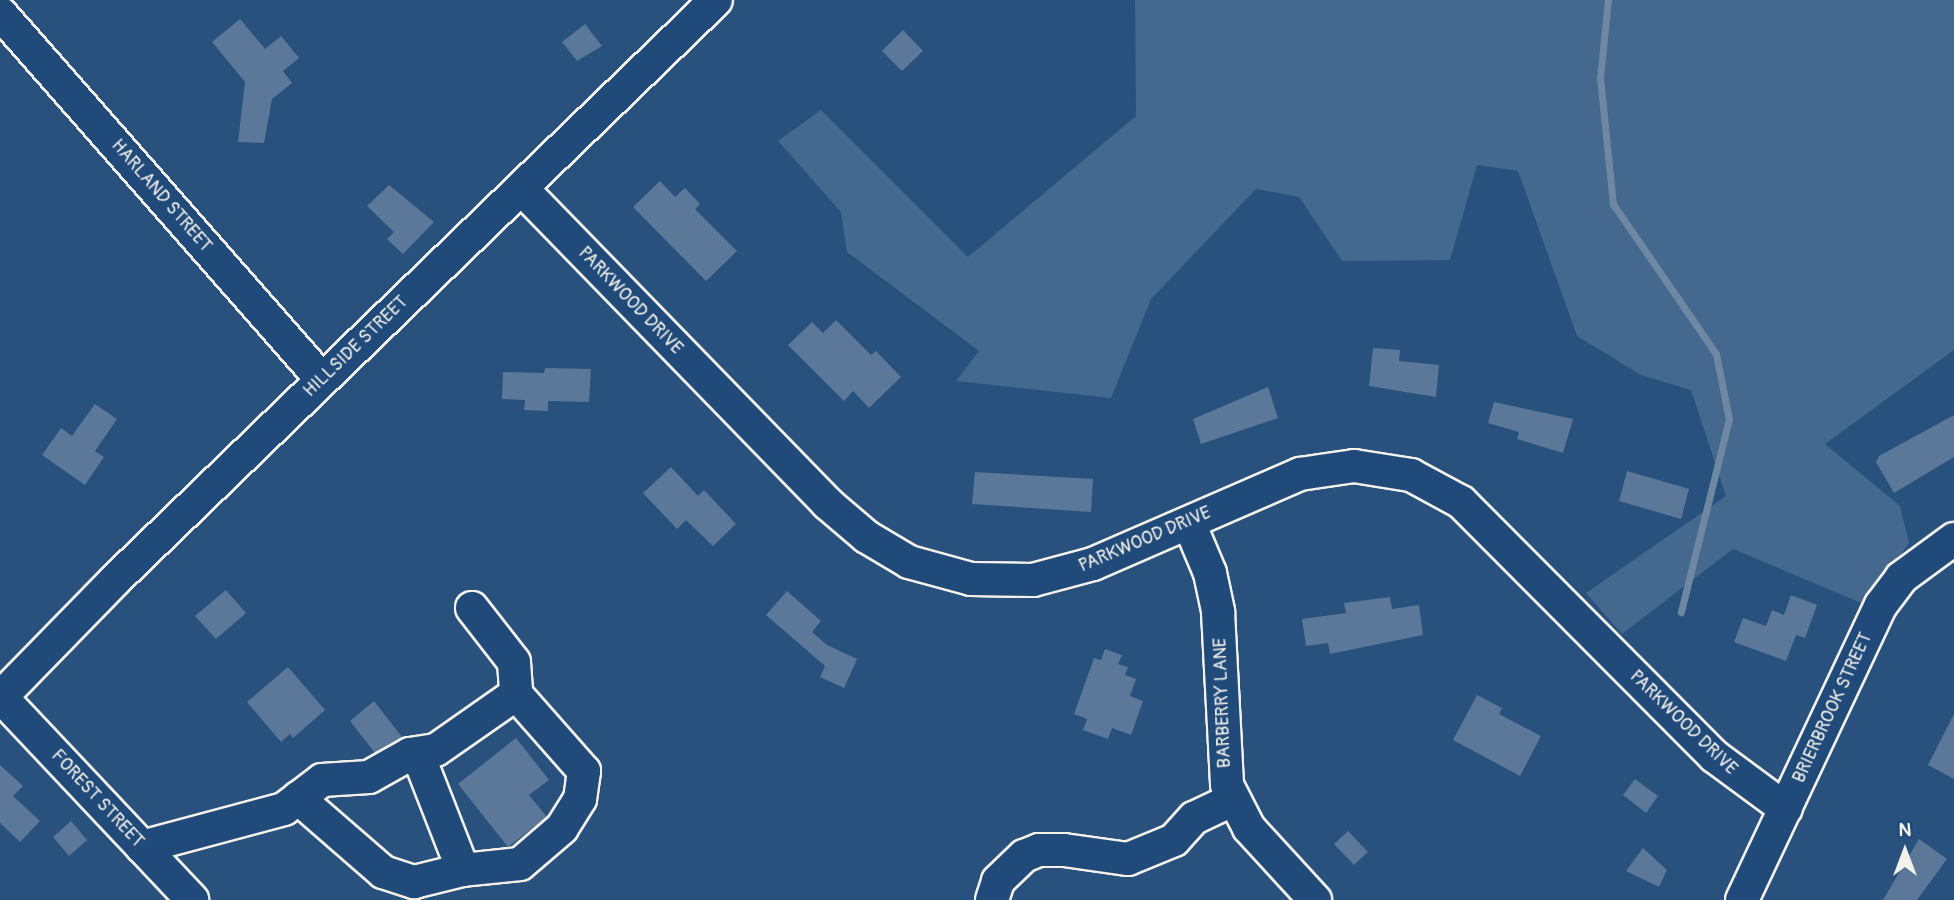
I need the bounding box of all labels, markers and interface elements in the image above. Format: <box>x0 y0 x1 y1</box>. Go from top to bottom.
street label: HARLAND STREET <box>106 135 216 257</box>
street label: PARKWOOD DRIVE <box>573 243 687 359</box>
street label: HILLSIDE STREET <box>299 292 413 402</box>
street label: PARKWOOD DRIVE <box>1076 502 1214 578</box>
street label: BRIERBROOK STREET <box>1789 629 1877 787</box>
street label: BARBERRY LANE <box>1210 637 1236 769</box>
street label: PARKWOOD DRIVE <box>1625 666 1741 780</box>
street label: FOREST STREET <box>46 746 148 852</box>
north arrow <box>1870 816 1940 886</box>
text: N <box>1899 818 1911 842</box>

